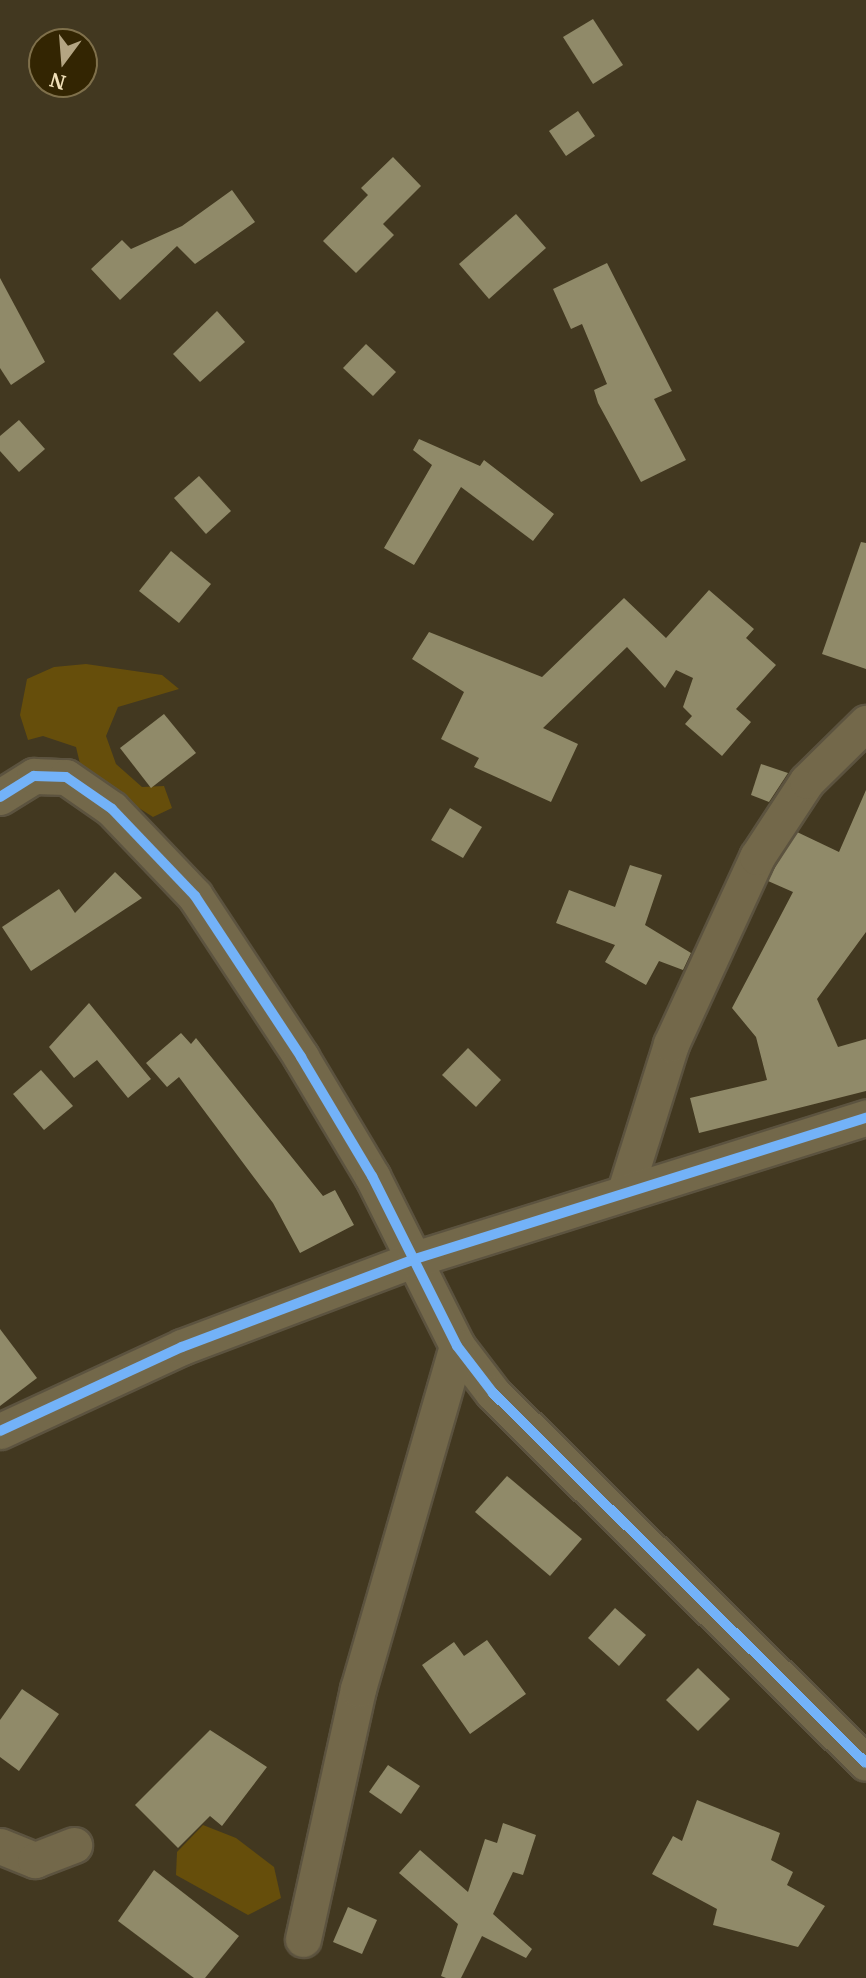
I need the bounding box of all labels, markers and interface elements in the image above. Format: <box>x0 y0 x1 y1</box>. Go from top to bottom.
north arrow <box>28 28 98 98</box>
text: N <box>47 68 68 95</box>

